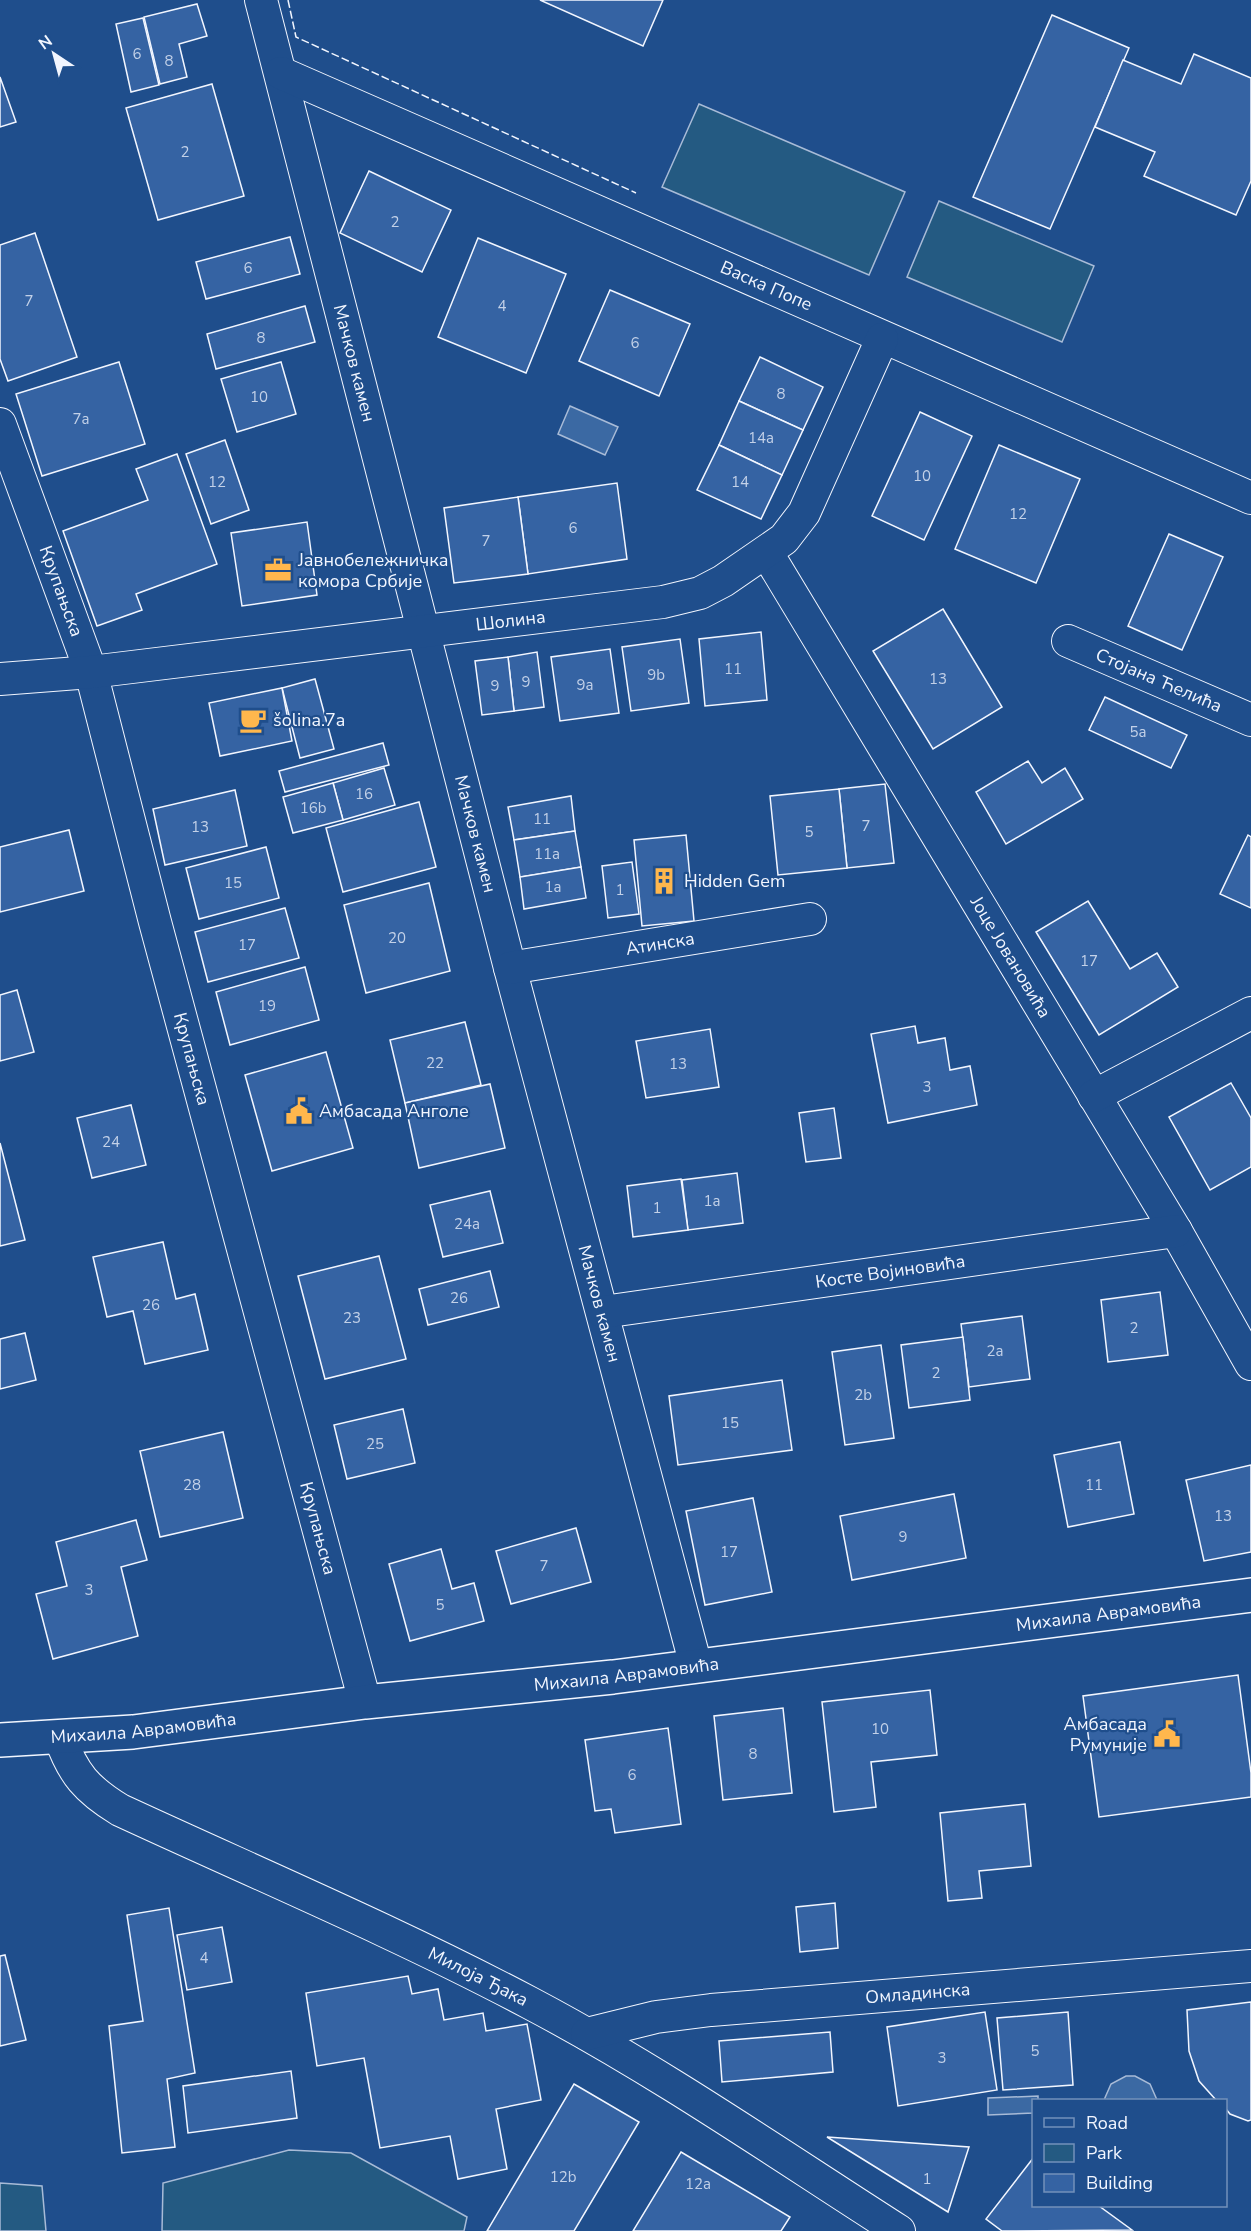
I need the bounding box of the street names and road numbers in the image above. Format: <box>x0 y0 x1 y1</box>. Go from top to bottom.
street label: Васка Попе <box>717 255 816 316</box>
street label: Мачков камен <box>328 302 381 425</box>
street label: Крупањска <box>34 542 89 640</box>
street label: Шолина <box>474 604 547 637</box>
street label: Стојана Ћелића <box>1092 642 1226 718</box>
street label: Мачков камен <box>449 772 502 895</box>
street label: Јоце Јовановића <box>964 891 1057 1022</box>
street label: Атинска <box>624 926 696 961</box>
street label: Крупањска <box>168 1010 216 1108</box>
street label: Мачков камен <box>572 1242 627 1365</box>
street label: Косте Војиновића <box>814 1249 967 1294</box>
street label: Крупањска <box>294 1479 342 1577</box>
street label: Михаила Аврамовића <box>1015 1590 1202 1637</box>
street label: Михаила Аврамовића <box>533 1651 720 1697</box>
street label: Михаила Аврамовића <box>50 1707 238 1749</box>
street label: Милоја Ђака <box>424 1941 532 2012</box>
street label: Омладинска <box>864 1977 971 2009</box>

